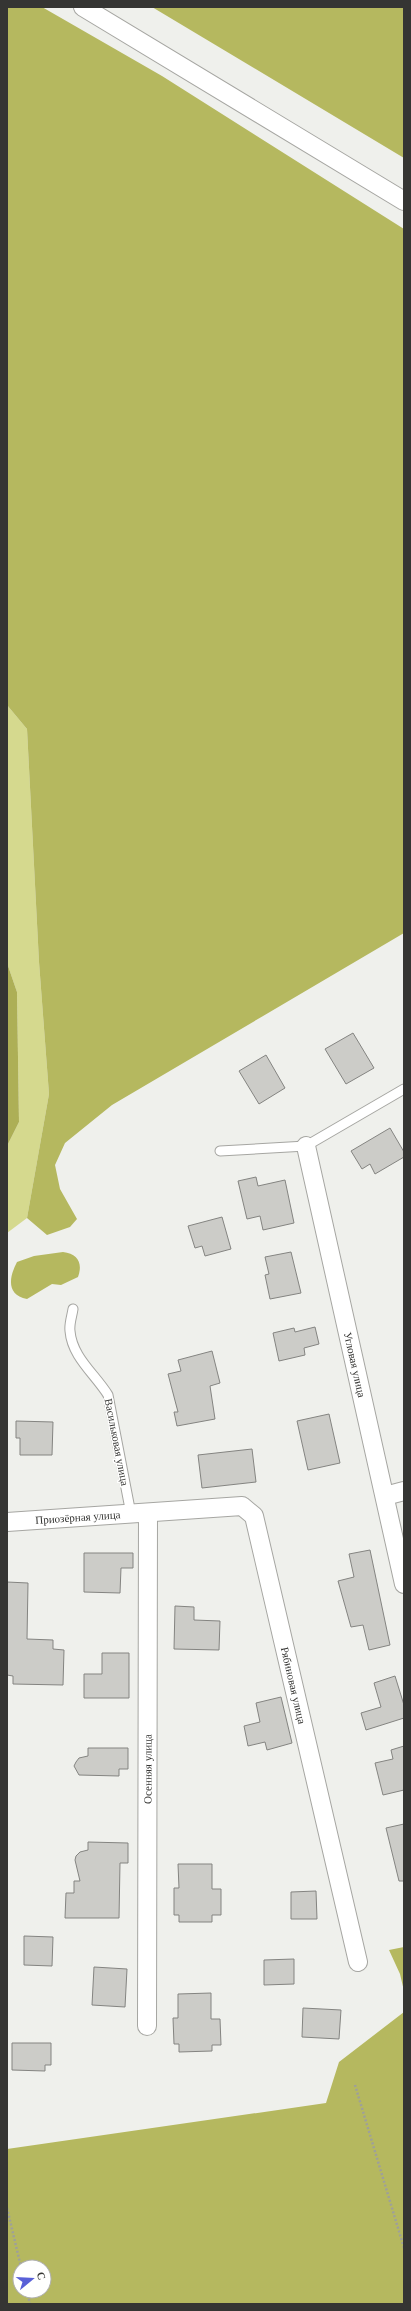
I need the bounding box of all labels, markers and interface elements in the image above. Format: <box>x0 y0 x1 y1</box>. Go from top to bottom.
street label: Угловая улица <box>342 1331 368 1399</box>
street label: Васильковая улица <box>103 1397 131 1487</box>
street label: Приозёрная улица <box>35 1508 121 1526</box>
street label: Рябиновая улица <box>279 1646 308 1725</box>
street label: Осенняя улица <box>141 1734 154 1804</box>
north arrow <box>12 2259 52 2299</box>
text: С <box>35 2270 48 2282</box>

